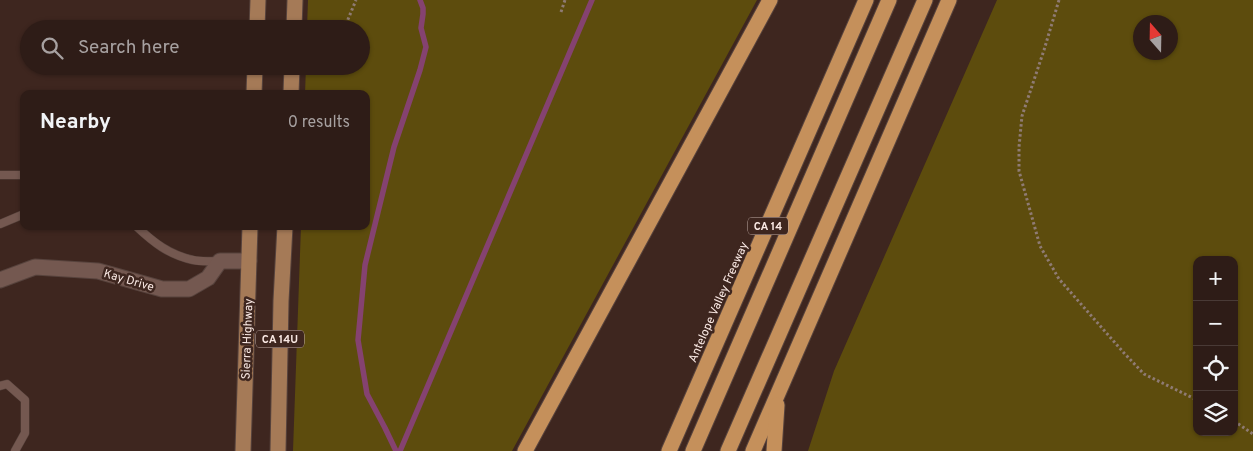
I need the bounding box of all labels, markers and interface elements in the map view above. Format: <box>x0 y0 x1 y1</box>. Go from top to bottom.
north arrow <box>1133 15 1178 60</box>
search box <box>20 20 370 75</box>
icon: search <box>38 34 66 62</box>
text: Search here <box>78 36 180 60</box>
text: Nearby <box>40 109 111 136</box>
text: 0 results <box>288 113 350 133</box>
road number: CA 14 <box>748 218 788 235</box>
street label: Antelope Valley Freeway <box>685 240 753 365</box>
map controls <box>1193 256 1238 436</box>
button: + <box>1193 256 1238 301</box>
street label: Kay Drive <box>102 266 156 296</box>
street label: Sierra Highway <box>239 298 257 380</box>
button: − <box>1193 301 1238 346</box>
road number: CA 14U <box>256 330 304 348</box>
button: locate <box>1193 346 1238 391</box>
button: layers <box>1193 391 1238 436</box>

